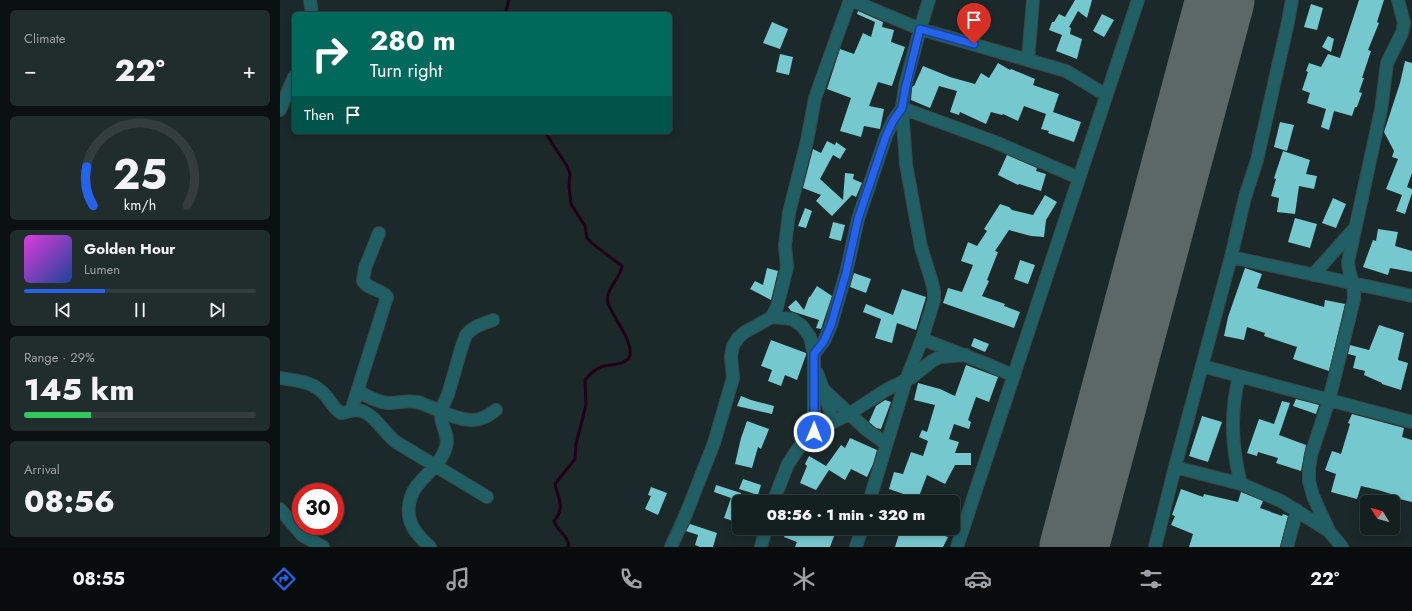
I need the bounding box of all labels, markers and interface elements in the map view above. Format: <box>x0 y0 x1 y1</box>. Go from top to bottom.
pin <box>957 3 991 44</box>
icon: arrive <box>963 9 985 31</box>
text: 280 m <box>370 20 456 61</box>
icon: right <box>304 28 356 80</box>
text: Climate <box>24 29 65 48</box>
text: 22° <box>115 49 165 92</box>
text: − <box>24 54 37 86</box>
text: + <box>242 54 256 86</box>
text: Turn right <box>370 58 442 84</box>
text: Then <box>304 104 334 126</box>
icon: arrive <box>342 104 364 126</box>
text: 25 <box>113 144 167 205</box>
text: km/h <box>124 194 156 214</box>
text: Golden Hour <box>84 238 176 260</box>
text: Lumen <box>84 260 120 279</box>
icon: previous <box>52 299 74 321</box>
icon: pause <box>129 299 151 321</box>
icon: next <box>206 299 228 321</box>
text: Range · 29% <box>24 348 95 367</box>
text: 145 km <box>24 368 134 411</box>
position arrow <box>793 411 835 453</box>
text: Arrival <box>24 460 60 479</box>
text: 08:56 <box>24 480 115 523</box>
speed limit sign: 30 <box>292 483 344 535</box>
north arrow <box>1360 495 1400 535</box>
map controls <box>1360 495 1400 535</box>
text: 08:56 · 1 min · 320 m <box>767 504 925 526</box>
icon: directions <box>270 565 298 593</box>
icon: music <box>444 565 472 593</box>
icon: phone <box>617 565 645 593</box>
icon: climate <box>790 565 818 593</box>
icon: car <box>964 565 992 593</box>
icon: filters <box>1137 565 1165 593</box>
text: 08:55 <box>73 566 125 592</box>
text: 22° <box>1310 566 1339 592</box>

